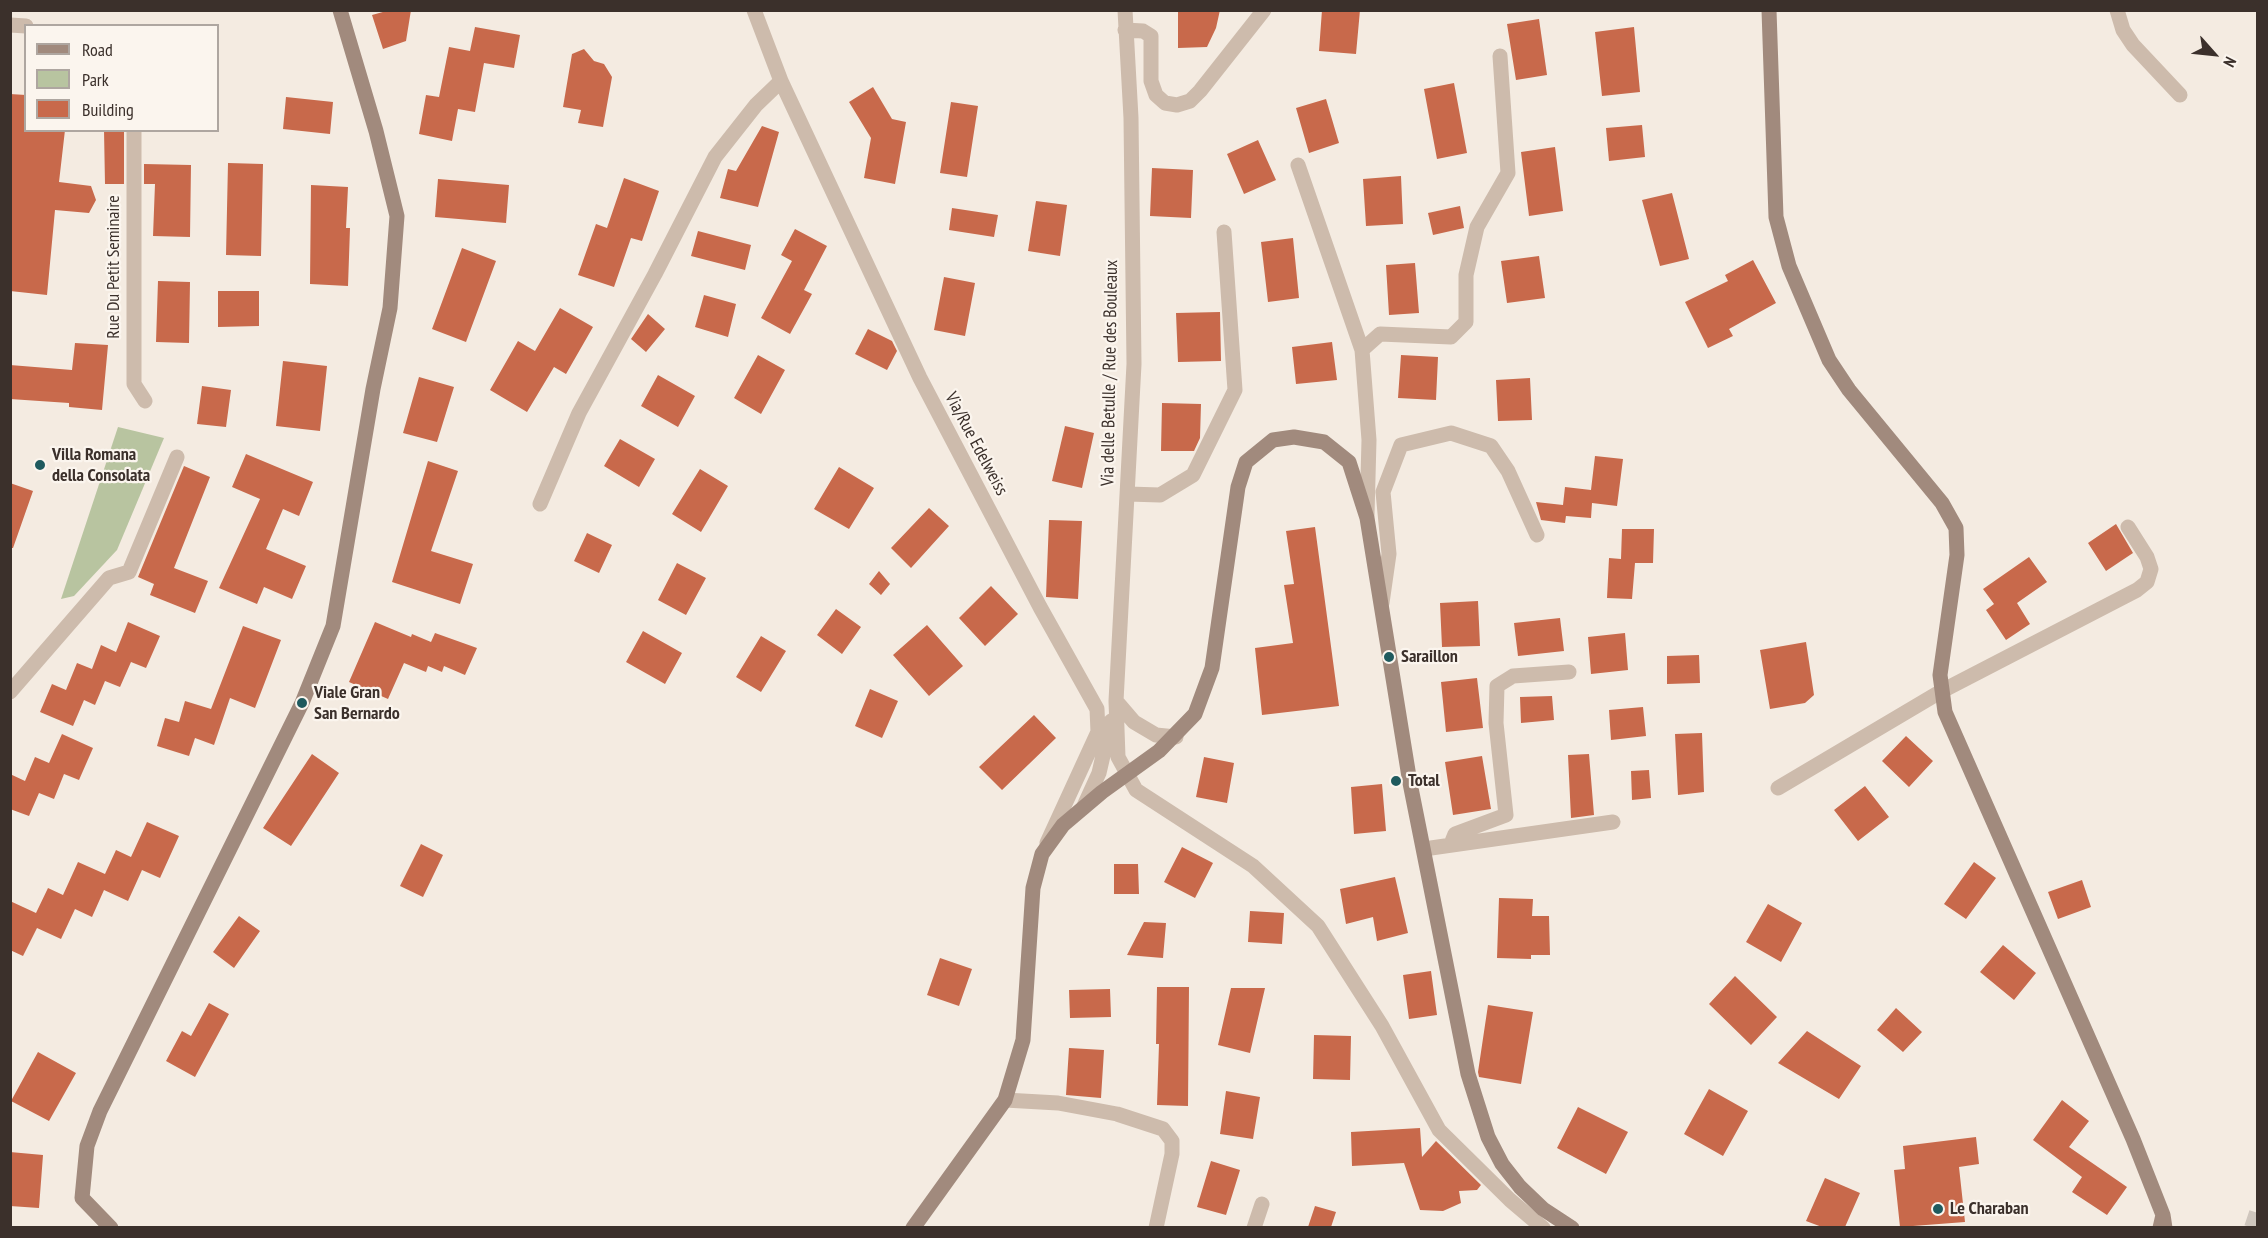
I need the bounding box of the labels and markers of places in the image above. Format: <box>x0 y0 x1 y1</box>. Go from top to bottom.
place label: Villa Romana della Consolata <box>52 444 150 486</box>
marker: Villa Romana della Consolata <box>33 458 47 472</box>
place label: Saraillon <box>1401 646 1458 668</box>
marker: Saraillon <box>1382 650 1396 664</box>
place label: Viale Gran San Bernardo <box>314 682 400 724</box>
marker: Viale Gran San Bernardo <box>295 696 309 710</box>
place label: Total <box>1408 770 1440 792</box>
marker: Total <box>1389 774 1403 788</box>
place label: Le Charaban <box>1950 1198 2028 1220</box>
marker: Le Charaban <box>1931 1202 1945 1216</box>

